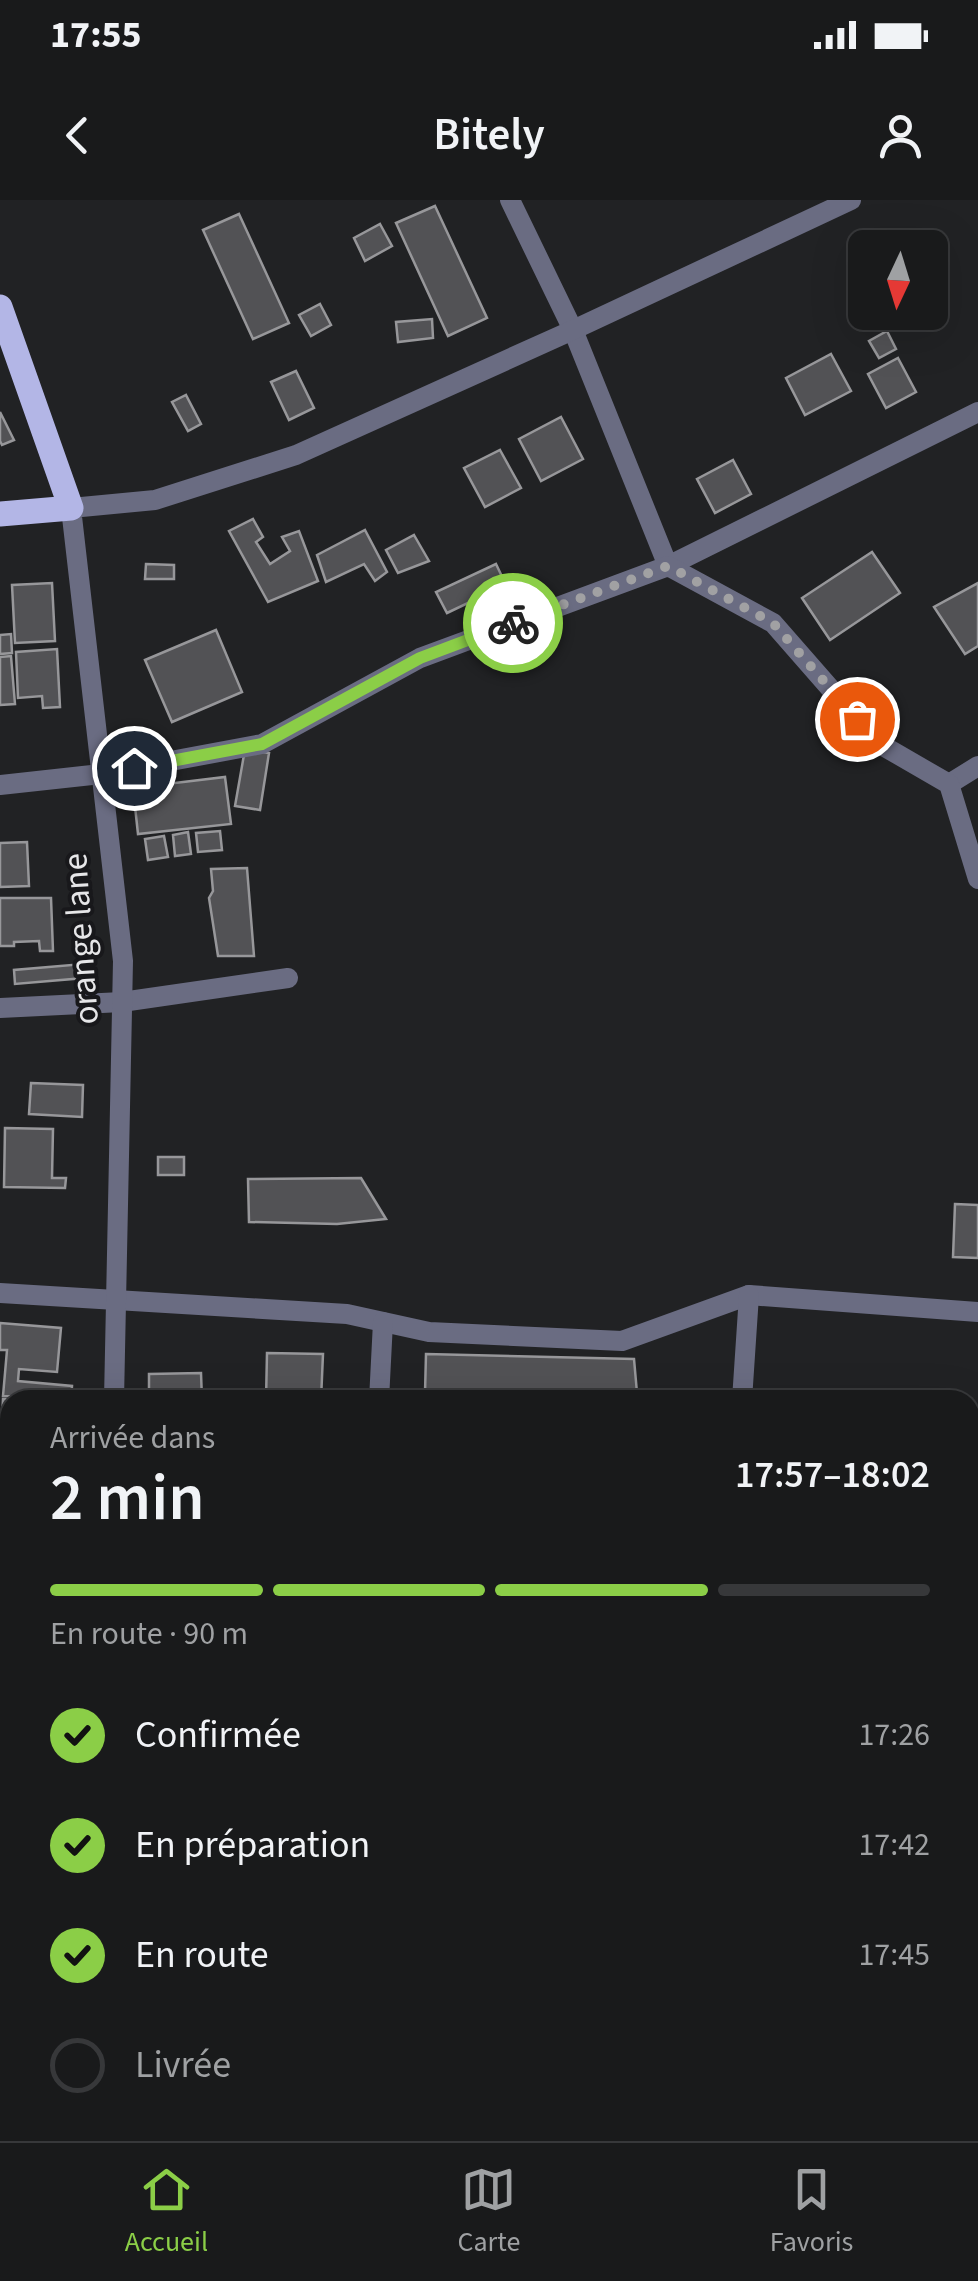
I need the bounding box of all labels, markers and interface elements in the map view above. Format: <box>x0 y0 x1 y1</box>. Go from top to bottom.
text: 17:55 <box>50 8 142 62</box>
text: Bitely <box>433 103 545 167</box>
icon: back <box>50 108 105 163</box>
icon: person <box>873 108 928 163</box>
north arrow <box>848 230 948 330</box>
map controls <box>848 230 948 330</box>
courier <box>463 573 563 673</box>
icon: bike <box>486 596 541 651</box>
pin <box>815 677 900 762</box>
icon: bag <box>830 692 885 747</box>
pin <box>92 726 177 811</box>
icon: home <box>107 741 162 796</box>
street label: orange lane <box>50 852 112 1026</box>
text: Arrivée dans <box>50 1415 215 1461</box>
text: 17:57–18:02 <box>735 1448 930 1502</box>
text: 2 min <box>50 1452 205 1545</box>
text: En route · 90 m <box>50 1611 248 1657</box>
icon: check <box>50 1708 105 1763</box>
text: Confirmée <box>135 1708 301 1762</box>
text: 17:26 <box>858 1712 930 1758</box>
icon: check <box>50 1818 105 1873</box>
text: En préparation <box>135 1818 370 1872</box>
text: 17:42 <box>858 1822 930 1868</box>
icon: check <box>50 1928 105 1983</box>
text: En route <box>135 1928 269 1982</box>
text: 17:45 <box>858 1932 930 1978</box>
text: Livrée <box>135 2038 231 2092</box>
tab: Accueil <box>125 2162 208 2262</box>
tab: Carte <box>458 2162 520 2262</box>
tab: Favoris <box>770 2162 853 2262</box>

